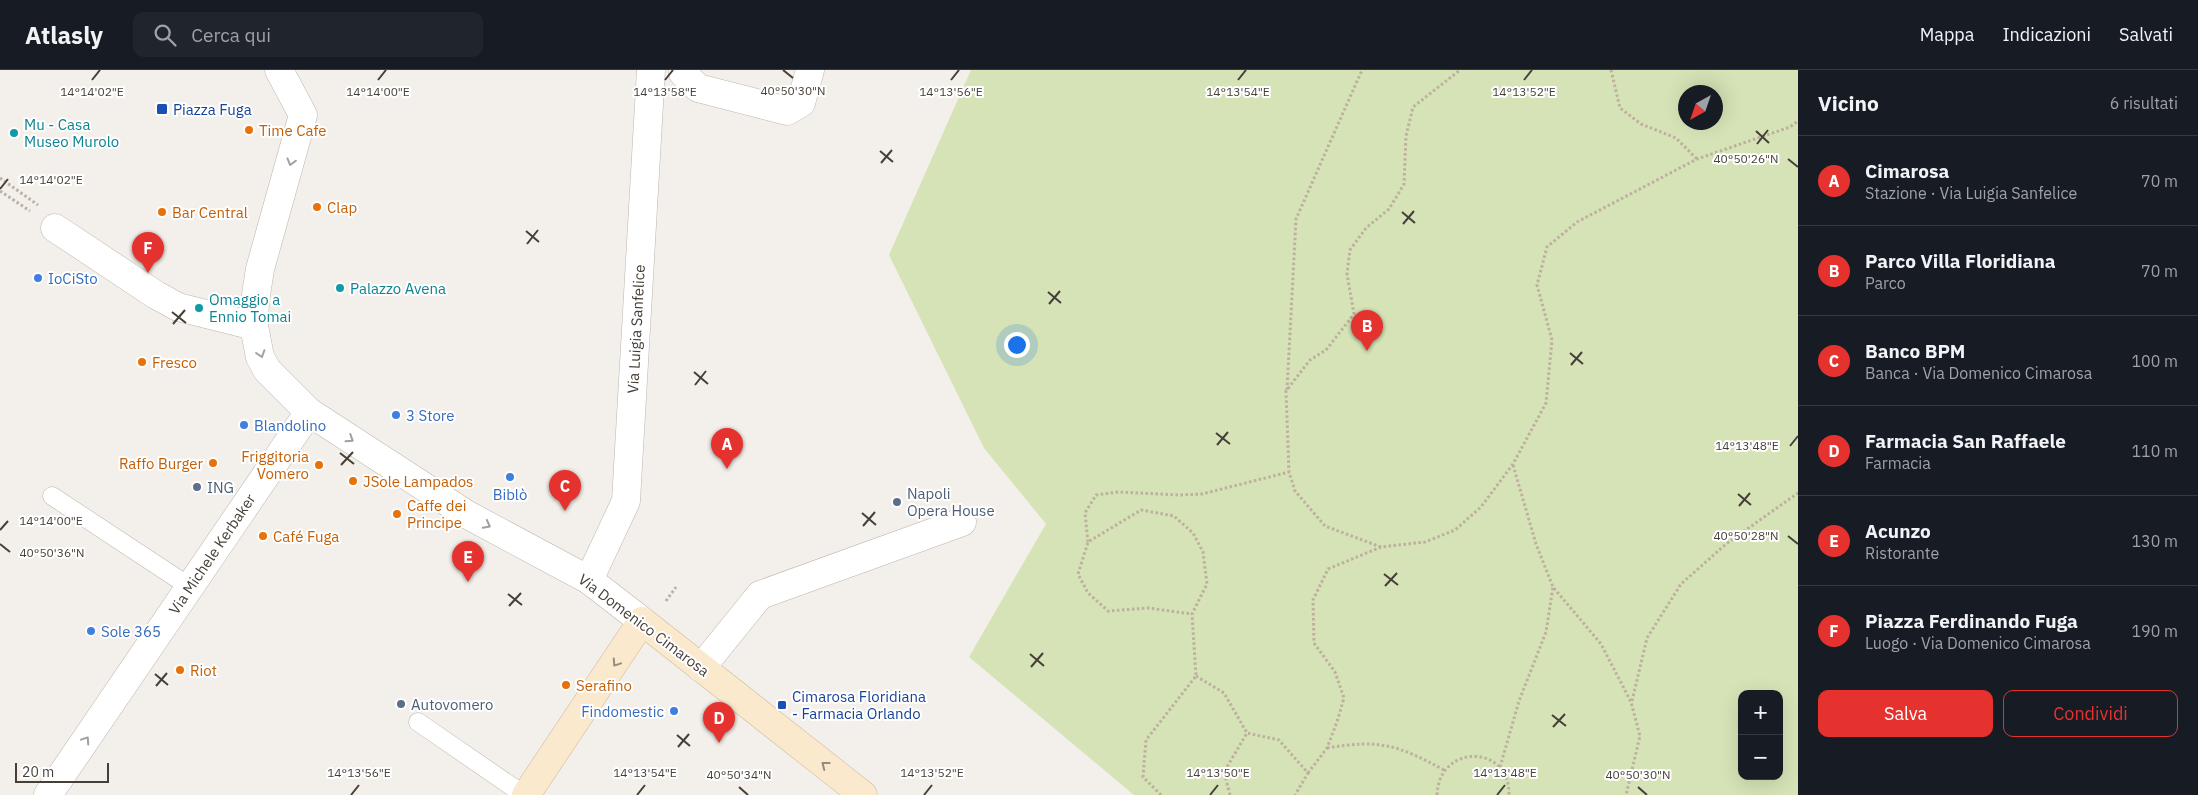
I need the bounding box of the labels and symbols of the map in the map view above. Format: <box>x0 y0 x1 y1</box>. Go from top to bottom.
text: 40°50'30"N <box>760 83 826 98</box>
text: 14°14'02"E <box>60 84 124 99</box>
text: 14°14'00"E <box>346 84 410 99</box>
text: 14°13'58"E <box>633 84 697 99</box>
text: 14°13'56"E <box>919 84 983 99</box>
text: 14°13'54"E <box>1206 84 1270 99</box>
text: 14°13'52"E <box>1492 84 1556 99</box>
north arrow <box>1678 85 1723 130</box>
place label: Piazza Fuga <box>173 100 252 119</box>
marker: Piazza Fuga <box>155 102 169 116</box>
place label: Mu - Casa Museo Murolo <box>24 115 119 151</box>
place label: Time Cafe <box>259 121 327 140</box>
marker: Time Cafe <box>243 124 255 136</box>
marker: Mu - Casa Museo Murolo <box>8 127 20 139</box>
text: 40°50'26"N <box>1713 151 1779 166</box>
one-way arrow <box>286 158 296 166</box>
text: 14°14'02"E <box>19 172 83 187</box>
place label: Clap <box>327 198 357 217</box>
marker: Clap <box>311 201 323 213</box>
place label: Bar Central <box>172 203 248 222</box>
marker: Bar Central <box>156 206 168 218</box>
pin: F <box>132 232 164 273</box>
street label: Via Luigia Sanfelice <box>623 264 649 394</box>
place label: IoCiSto <box>48 269 98 288</box>
marker: IoCiSto <box>32 272 44 284</box>
place label: Palazzo Avena <box>350 279 446 298</box>
marker: Palazzo Avena <box>334 282 346 294</box>
place label: Omaggio a Ennio Tomai <box>209 290 291 326</box>
marker: Omaggio a Ennio Tomai <box>193 302 205 314</box>
pin: B <box>1351 310 1383 351</box>
your location <box>1004 332 1030 358</box>
one-way arrow <box>255 349 265 358</box>
place label: Fresco <box>152 353 197 372</box>
marker: Fresco <box>136 356 148 368</box>
place label: 3 Store <box>406 406 455 425</box>
marker: 3 Store <box>390 409 402 421</box>
place label: Blandolino <box>254 416 326 435</box>
marker: Blandolino <box>238 419 250 431</box>
pin: A <box>711 428 743 469</box>
one-way arrow <box>344 432 353 442</box>
text: 14°13'48"E <box>1715 438 1779 453</box>
place label: Friggitoria Vomero <box>241 447 309 483</box>
place label: Raffo Burger <box>119 454 203 473</box>
marker: Raffo Burger <box>207 457 219 469</box>
marker: Friggitoria Vomero <box>313 459 325 471</box>
pin: C <box>549 470 581 511</box>
marker: Biblò <box>504 471 516 483</box>
place label: JSole Lampados <box>363 472 473 491</box>
marker: JSole Lampados <box>347 475 359 487</box>
place label: ING <box>207 478 234 497</box>
marker: ING <box>191 481 203 493</box>
place label: Napoli Opera House <box>907 484 995 520</box>
place label: Biblò <box>493 485 527 504</box>
street label: Via Michele Kerbaker <box>165 490 260 618</box>
place label: Caffe dei Principe <box>407 496 466 532</box>
marker: Napoli Opera House <box>891 496 903 508</box>
marker: Caffe dei Principe <box>391 508 403 520</box>
text: 14°14'00"E <box>19 513 83 528</box>
one-way arrow <box>482 519 491 529</box>
place label: Café Fuga <box>273 527 339 546</box>
text: 40°50'28"N <box>1713 528 1779 543</box>
marker: Café Fuga <box>257 530 269 542</box>
pin: E <box>452 541 484 582</box>
text: 40°50'36"N <box>19 545 85 560</box>
street label: Via Domenico Cimarosa <box>575 570 713 680</box>
place label: Sole 365 <box>101 622 161 641</box>
marker: Sole 365 <box>85 625 97 637</box>
one-way arrow <box>613 657 622 666</box>
place label: Riot <box>190 661 217 680</box>
marker: Riot <box>174 664 186 676</box>
place label: Serafino <box>576 676 632 695</box>
marker: Serafino <box>560 679 572 691</box>
place label: Cimarosa Floridiana - Farmacia Orlando <box>792 687 926 723</box>
place label: Autovomero <box>411 695 493 714</box>
marker: Autovomero <box>395 698 407 710</box>
marker: Cimarosa Floridiana - Farmacia Orlando <box>776 699 788 711</box>
place label: Findomestic <box>581 702 664 721</box>
pin: D <box>703 702 735 743</box>
marker: Findomestic <box>668 705 680 717</box>
one-way arrow <box>79 736 89 745</box>
scale bar <box>15 760 109 783</box>
one-way arrow <box>821 762 831 771</box>
text: 14°13'56"E <box>327 765 391 780</box>
text: 14°13'54"E <box>613 765 677 780</box>
text: 14°13'52"E <box>900 765 964 780</box>
text: 14°13'50"E <box>1186 765 1250 780</box>
text: 14°13'48"E <box>1473 765 1537 780</box>
text: 40°50'34"N <box>706 767 772 782</box>
text: 40°50'30"N <box>1605 767 1671 782</box>

